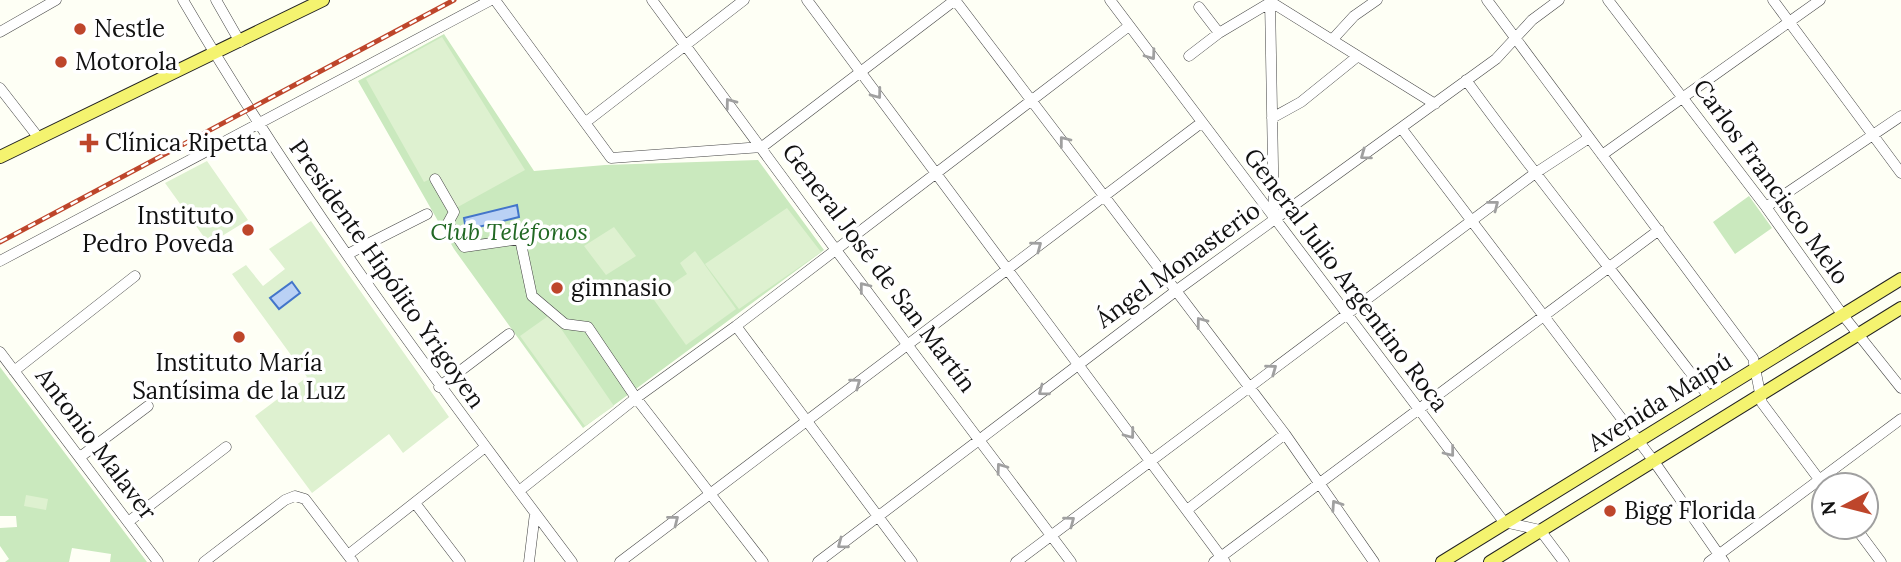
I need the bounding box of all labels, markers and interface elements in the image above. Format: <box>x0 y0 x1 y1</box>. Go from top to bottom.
place label: Nestle <box>94 13 165 44</box>
marker: Nestle <box>72 21 88 37</box>
place label: Motorola <box>75 46 177 77</box>
one-way arrow <box>1143 47 1155 60</box>
marker: Motorola <box>53 54 69 70</box>
street label: Carlos Francisco Melo <box>1686 73 1856 291</box>
one-way arrow <box>868 86 881 99</box>
one-way arrow <box>725 98 738 111</box>
place label: Clínica Ripetta <box>105 127 268 158</box>
marker: Clínica Ripetta <box>79 133 99 153</box>
street label: Presidente Hipólito Yrigoyen <box>283 133 492 414</box>
one-way arrow <box>1059 136 1072 149</box>
street label: General José de San Martín <box>776 137 983 398</box>
street label: General Julio Argentino Roca <box>1237 142 1456 418</box>
one-way arrow <box>1360 147 1373 159</box>
street label: Ángel Monasterio <box>1088 194 1266 335</box>
place label: Instituto Pedro Poveda <box>82 200 234 259</box>
one-way arrow <box>1487 201 1499 214</box>
park label: Club Teléfonos <box>430 216 588 247</box>
marker: Instituto Pedro Poveda <box>240 222 256 238</box>
one-way arrow <box>1030 242 1042 255</box>
place label: gimnasio <box>571 272 672 303</box>
marker: gimnasio <box>549 280 565 296</box>
one-way arrow <box>860 282 873 294</box>
one-way arrow <box>1197 317 1210 330</box>
marker: Instituto María Santísima de la Luz <box>231 329 247 345</box>
street label: Avenida Maipú <box>1581 345 1737 459</box>
place label: Instituto María Santísima de la Luz <box>132 347 346 406</box>
street label: Antonio Malaver <box>28 361 164 527</box>
one-way arrow <box>1264 365 1276 378</box>
one-way arrow <box>848 379 861 392</box>
one-way arrow <box>1038 383 1051 396</box>
one-way arrow <box>1122 426 1134 438</box>
one-way arrow <box>1442 444 1455 456</box>
one-way arrow <box>997 463 1010 476</box>
north arrow <box>1810 471 1880 541</box>
place label: Bigg Florida <box>1624 495 1756 526</box>
text: N <box>1815 499 1841 517</box>
one-way arrow <box>1332 500 1344 513</box>
marker: Bigg Florida <box>1602 503 1618 519</box>
one-way arrow <box>667 516 679 529</box>
one-way arrow <box>1063 516 1075 529</box>
one-way arrow <box>838 535 850 548</box>

